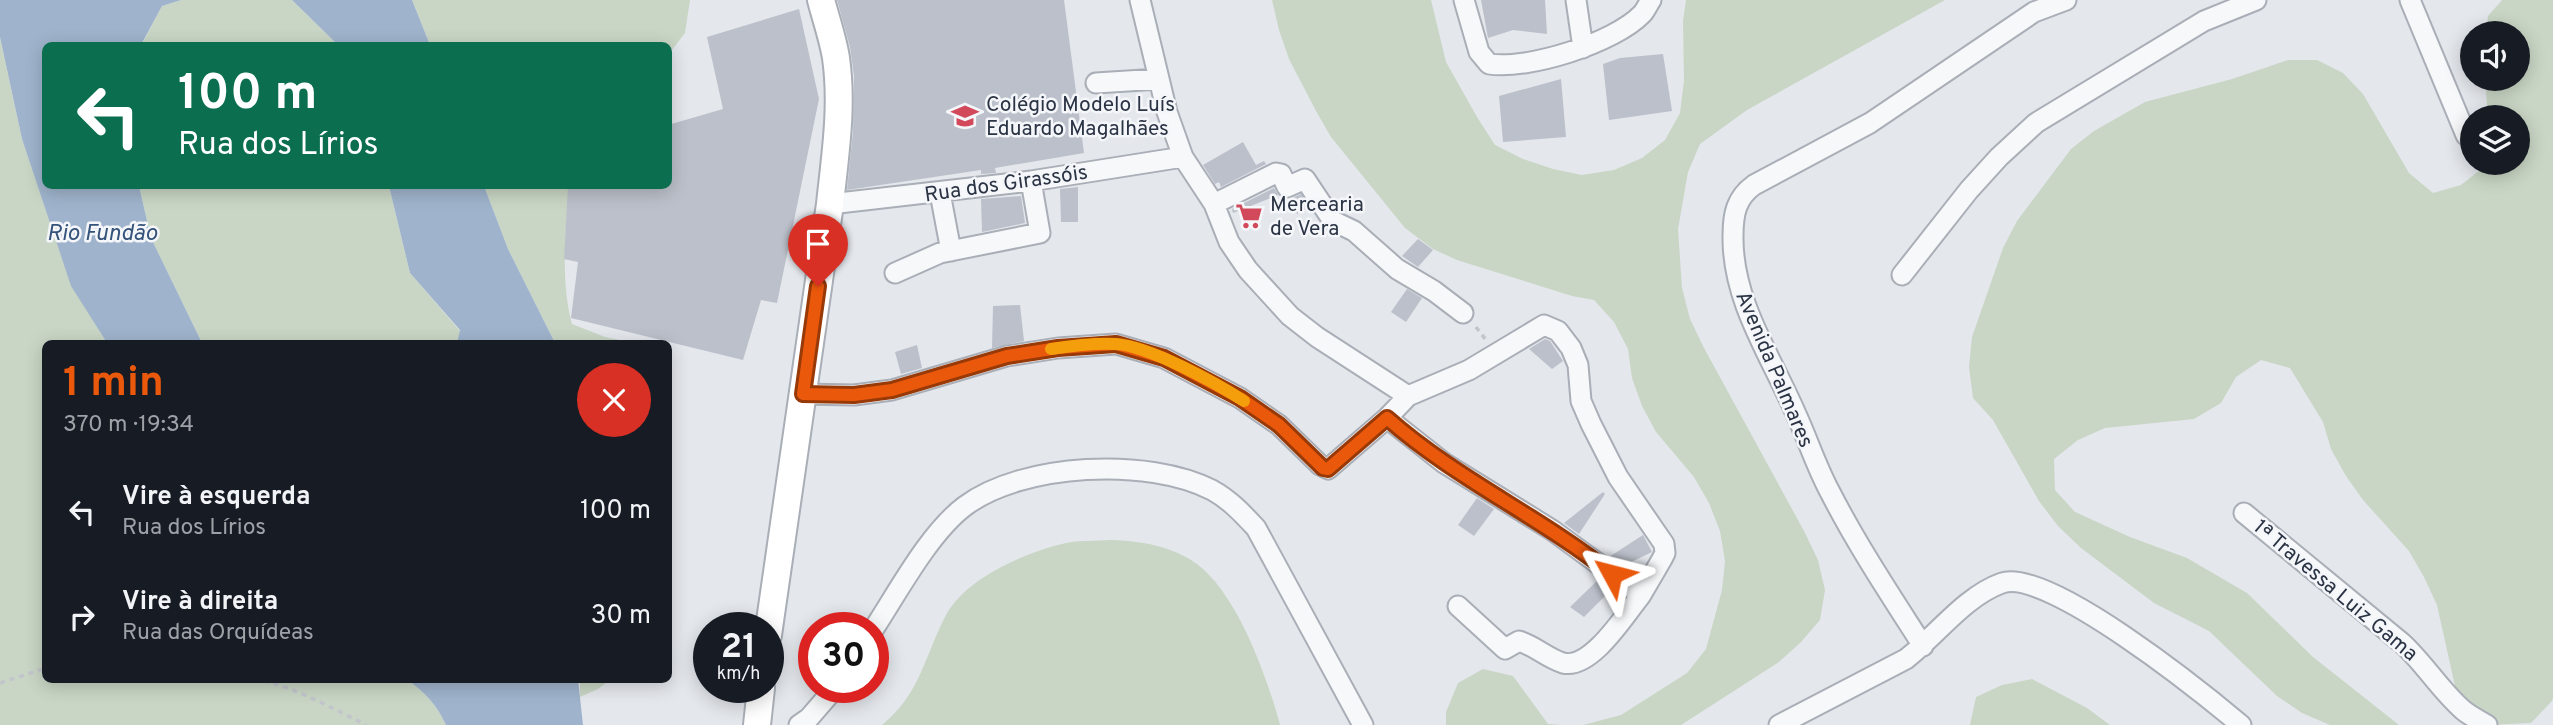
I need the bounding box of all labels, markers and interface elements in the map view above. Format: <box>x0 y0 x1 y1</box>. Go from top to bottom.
map controls <box>2460 21 2530 175</box>
button: sound <box>2460 21 2530 91</box>
text: 100 m <box>178 65 317 127</box>
icon: left <box>63 70 154 161</box>
place label: Colégio Modelo Luís Eduardo Magalhães <box>986 92 1175 143</box>
school or university icon: Colégio Modelo Luís Eduardo Magalhães <box>950 101 980 131</box>
button: layers <box>2460 105 2530 175</box>
text: Rua dos Lírios <box>178 126 378 166</box>
street label: Rua dos Girassóis <box>923 160 1090 209</box>
place label: Mercearia de Vera <box>1270 192 1364 243</box>
supermarket icon: Mercearia de Vera <box>1234 201 1264 231</box>
pin <box>788 214 848 286</box>
water label: Rio Fundão <box>47 220 158 249</box>
icon: arrive <box>799 225 837 263</box>
street label: Avenida Palmares <box>1728 287 1819 452</box>
text: 1 min <box>63 358 164 411</box>
button: close <box>577 363 651 437</box>
text: 370 m · 19:34 <box>63 411 194 440</box>
text: Vire à esquerda <box>122 481 310 514</box>
icon: left <box>63 493 101 531</box>
text: 100 m <box>580 495 651 528</box>
text: Rua dos Lírios <box>122 514 266 543</box>
street label: 1ª Travessa Luiz Gama <box>2247 514 2423 668</box>
position arrow <box>1575 537 1649 611</box>
text: Vire à direita <box>122 586 278 619</box>
icon: right <box>63 598 101 636</box>
text: 30 m <box>591 600 651 633</box>
speed limit sign: 30 <box>798 612 889 703</box>
text: Rua das Orquídeas <box>122 619 314 648</box>
text: 21 <box>721 626 756 670</box>
text: km/h <box>717 663 760 686</box>

